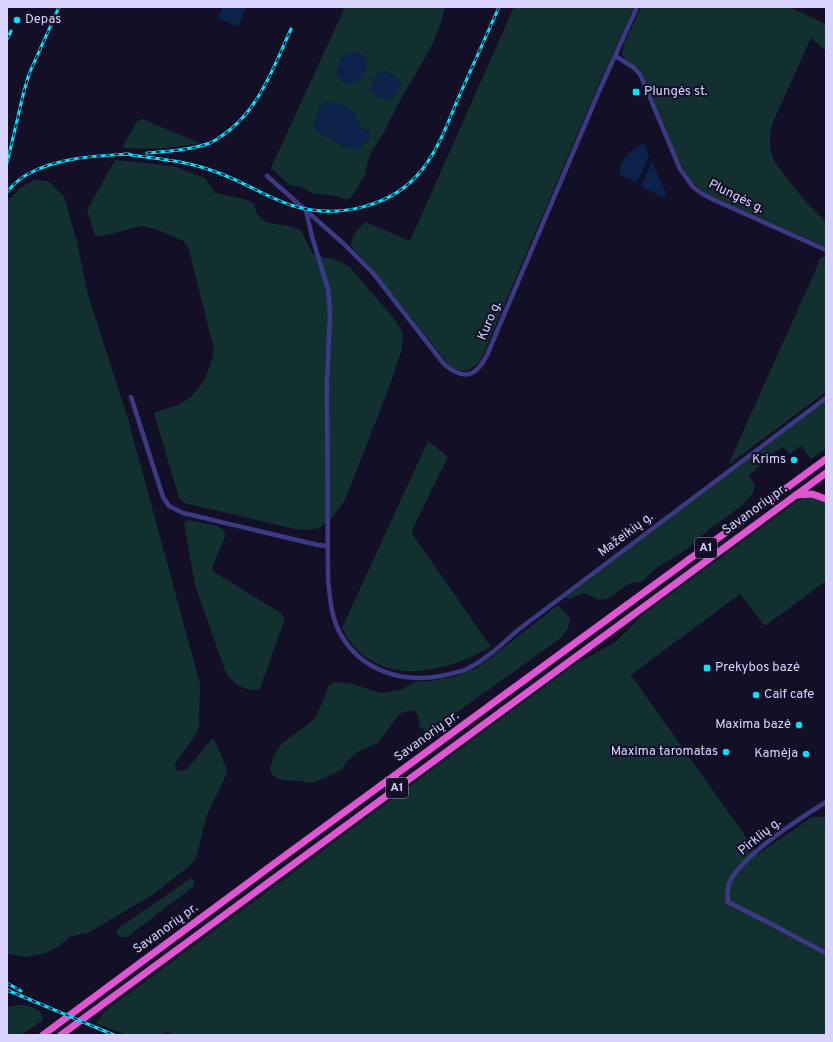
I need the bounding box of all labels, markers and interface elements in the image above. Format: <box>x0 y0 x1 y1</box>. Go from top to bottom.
place label: Depas <box>25 12 61 28</box>
marker: Depas <box>12 15 22 25</box>
place label: Plungės st. <box>644 84 708 100</box>
marker: Plungės st. <box>631 87 641 97</box>
street label: Plungės g. <box>705 177 767 217</box>
street label: Kuro g. <box>475 299 505 343</box>
place label: Krims <box>752 452 786 468</box>
marker: Krims <box>789 455 799 465</box>
street label: Savanorių pr. <box>719 481 791 539</box>
street label: Mažeikių g. <box>595 509 657 561</box>
road number: A1 <box>695 538 717 558</box>
place label: Prekybos bazė <box>715 660 800 676</box>
marker: Prekybos bazė <box>702 663 712 673</box>
place label: Caif cafe <box>764 687 814 703</box>
marker: Caif cafe <box>751 690 761 700</box>
street label: Savanorių pr. <box>391 708 463 766</box>
place label: Maxima bazė <box>715 717 791 733</box>
marker: Maxima bazė <box>794 720 804 730</box>
place label: Maxima taromatas <box>611 744 718 760</box>
place label: Kamėja <box>754 746 798 762</box>
marker: Maxima taromatas <box>721 747 731 757</box>
marker: Kamėja <box>801 749 811 759</box>
road number: A1 <box>386 778 408 798</box>
street label: Pirklių g. <box>735 815 785 859</box>
street label: Savanorių pr. <box>130 900 202 958</box>

